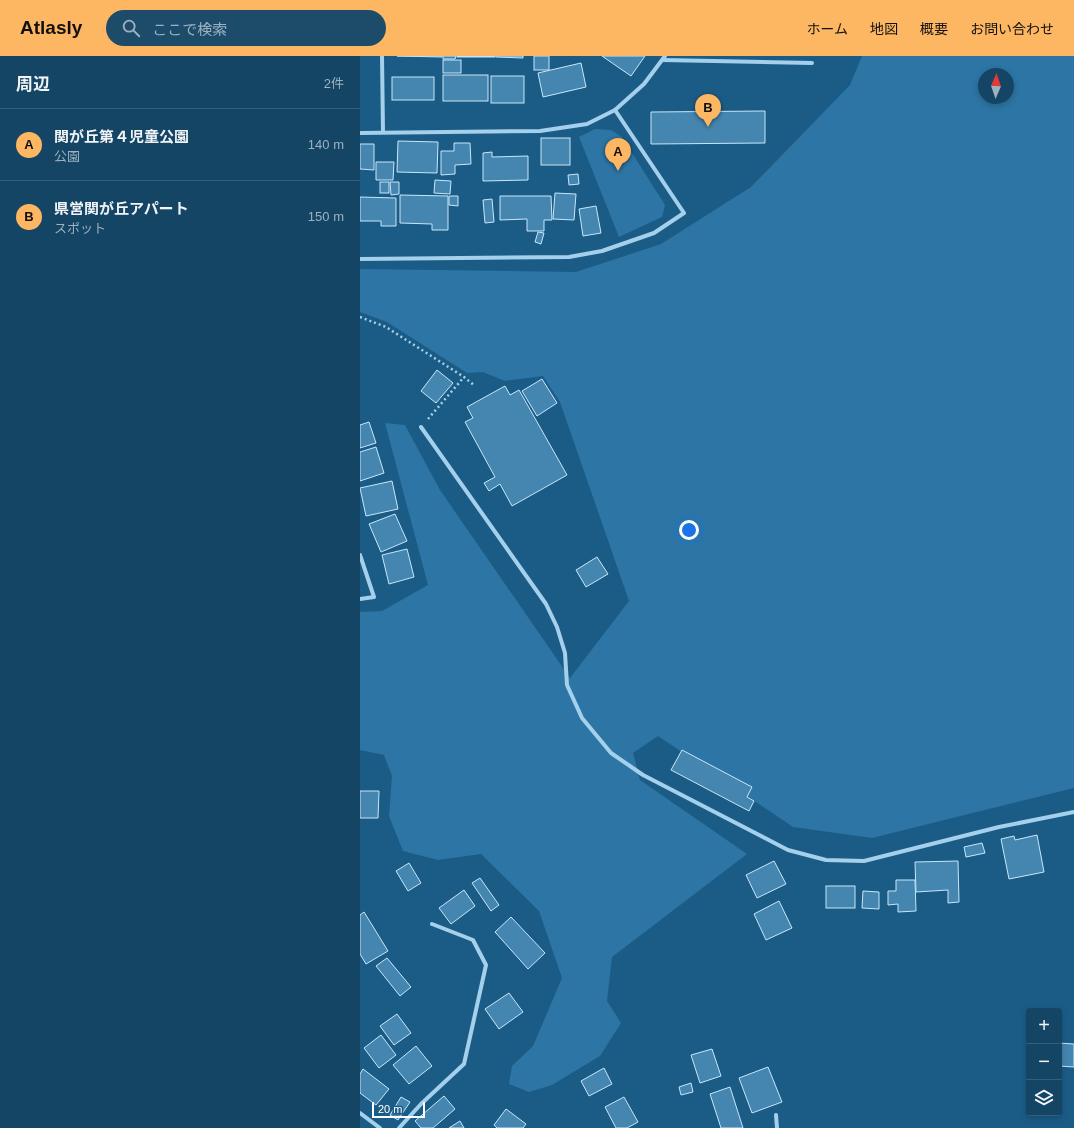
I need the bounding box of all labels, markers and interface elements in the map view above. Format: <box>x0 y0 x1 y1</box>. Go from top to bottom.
search box <box>106 10 386 46</box>
text: Atlasly <box>20 17 82 38</box>
icon: search <box>120 17 142 39</box>
text: ここで検索 <box>152 21 227 38</box>
text: ホーム <box>806 21 848 37</box>
text: 地図 <box>870 21 898 37</box>
text: 概要 <box>920 21 948 37</box>
text: お問い合わせ <box>970 21 1054 37</box>
north arrow <box>978 68 1014 104</box>
text: 周辺 <box>16 75 50 94</box>
text: 2件 <box>324 76 344 91</box>
pin: B <box>695 94 721 127</box>
text: 関が丘第４児童公園 <box>54 128 189 145</box>
text: A <box>24 137 34 152</box>
text: 140 m <box>308 137 344 152</box>
pin: A <box>605 138 631 171</box>
text: 公園 <box>54 149 80 164</box>
text: 県営関が丘アパート <box>54 200 189 217</box>
text: B <box>24 209 34 224</box>
text: 150 m <box>308 209 344 224</box>
text: スポット <box>54 221 106 236</box>
your location <box>679 520 699 540</box>
map controls <box>1026 1008 1062 1116</box>
button: + <box>1026 1008 1062 1044</box>
button: − <box>1026 1044 1062 1080</box>
button: layers <box>1026 1080 1062 1116</box>
scale bar <box>372 1100 425 1119</box>
text: 20 m <box>378 1103 402 1115</box>

